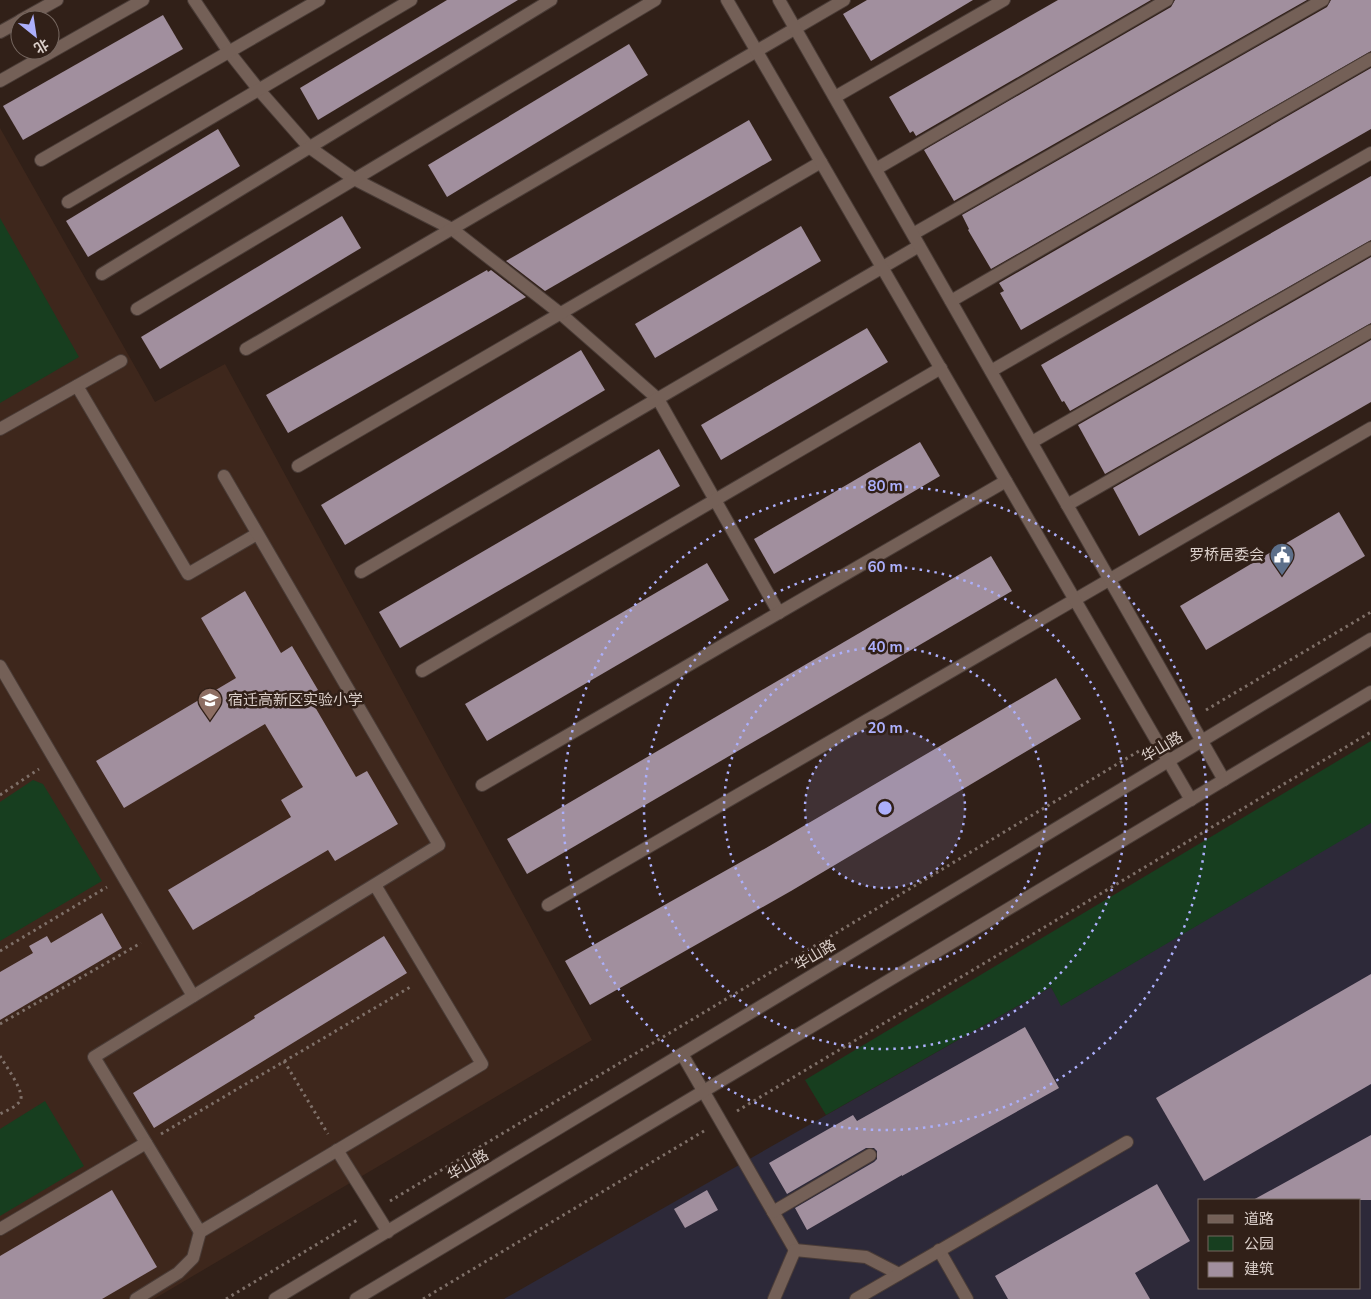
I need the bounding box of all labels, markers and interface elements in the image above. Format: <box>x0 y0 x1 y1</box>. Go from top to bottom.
north arrow <box>10 10 60 60</box>
text: 北 <box>30 34 52 58</box>
text: 80 m <box>867 476 903 496</box>
public building icon: 罗桥居委会 <box>1269 542 1295 576</box>
place label: 罗桥居委会 <box>1189 545 1264 565</box>
text: 60 m <box>867 557 903 577</box>
text: 40 m <box>867 637 903 657</box>
school or university icon: 宿迁高新区实验小学 <box>197 687 223 721</box>
place label: 宿迁高新区实验小学 <box>228 690 363 710</box>
text: 20 m <box>867 718 903 738</box>
street label: 华山路 <box>1138 727 1186 767</box>
centre of rings <box>876 799 894 817</box>
street label: 华山路 <box>791 935 839 975</box>
street label: 华山路 <box>444 1145 492 1185</box>
legend <box>1198 1199 1361 1289</box>
text: 道路 <box>1244 1209 1274 1229</box>
text: 公园 <box>1244 1234 1274 1254</box>
text: 建筑 <box>1244 1259 1274 1279</box>

